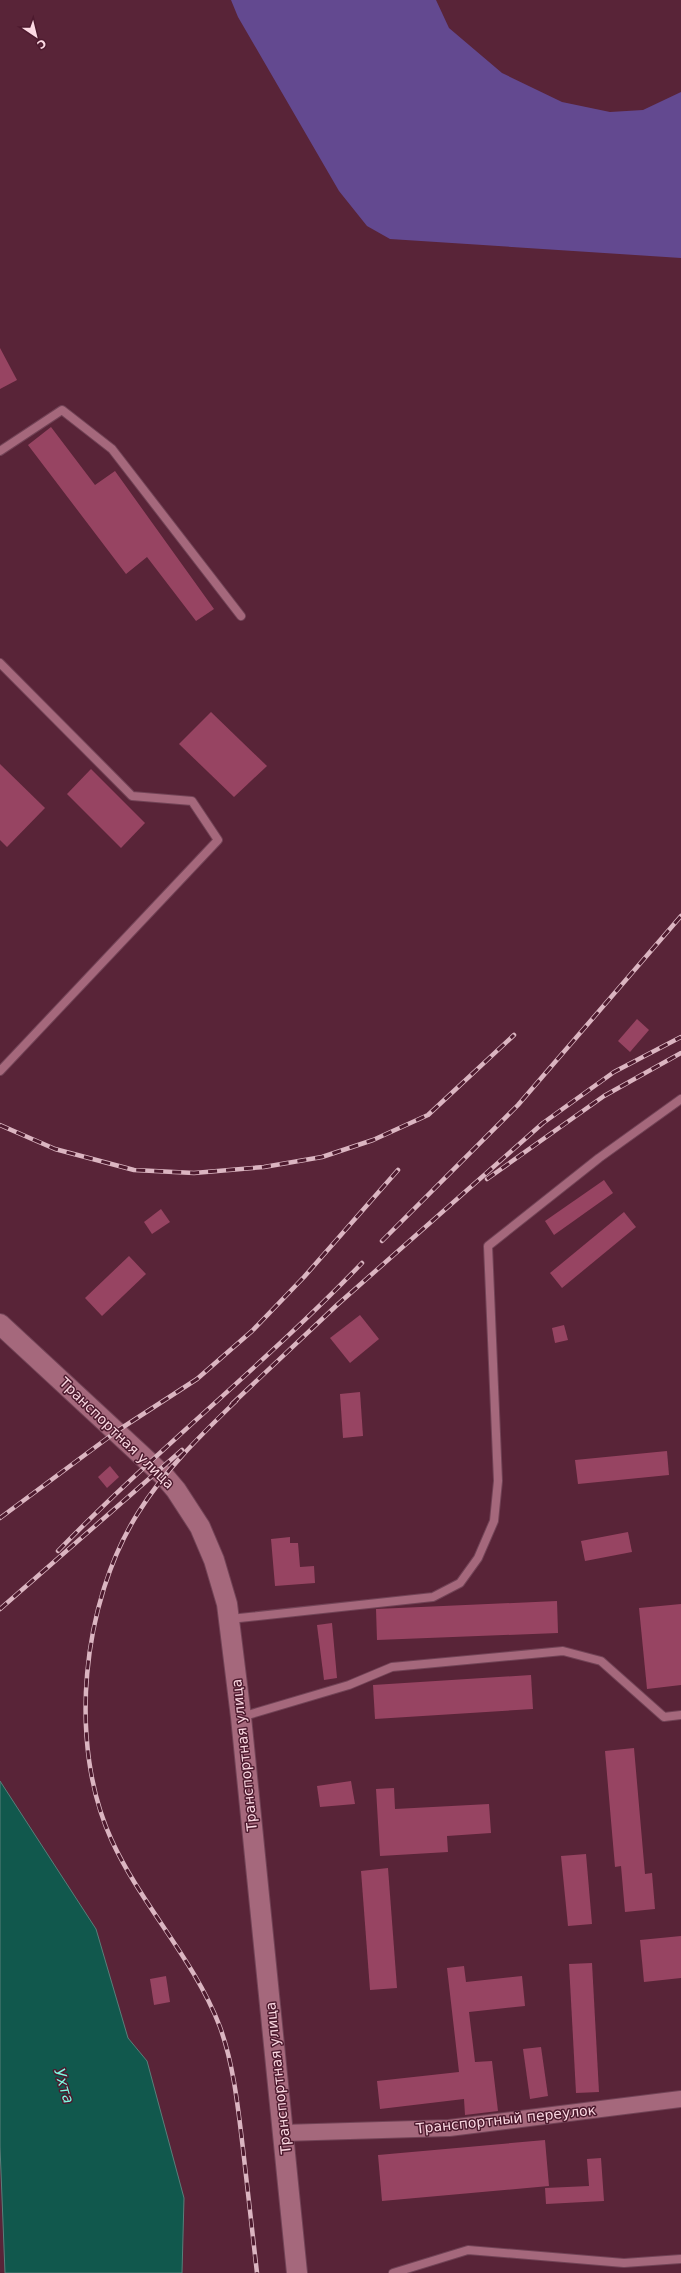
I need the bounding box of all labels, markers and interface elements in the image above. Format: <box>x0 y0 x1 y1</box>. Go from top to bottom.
north arrow <box>16 16 56 56</box>
text: С <box>34 36 48 51</box>
street label: Транспортная улица <box>56 1374 177 1492</box>
street label: Транспортная улица <box>228 1678 260 1833</box>
street label: Транспортная улица <box>262 2001 294 2156</box>
water label: Ухта <box>50 2066 78 2106</box>
street label: Транспортный переулок <box>414 2102 597 2137</box>

